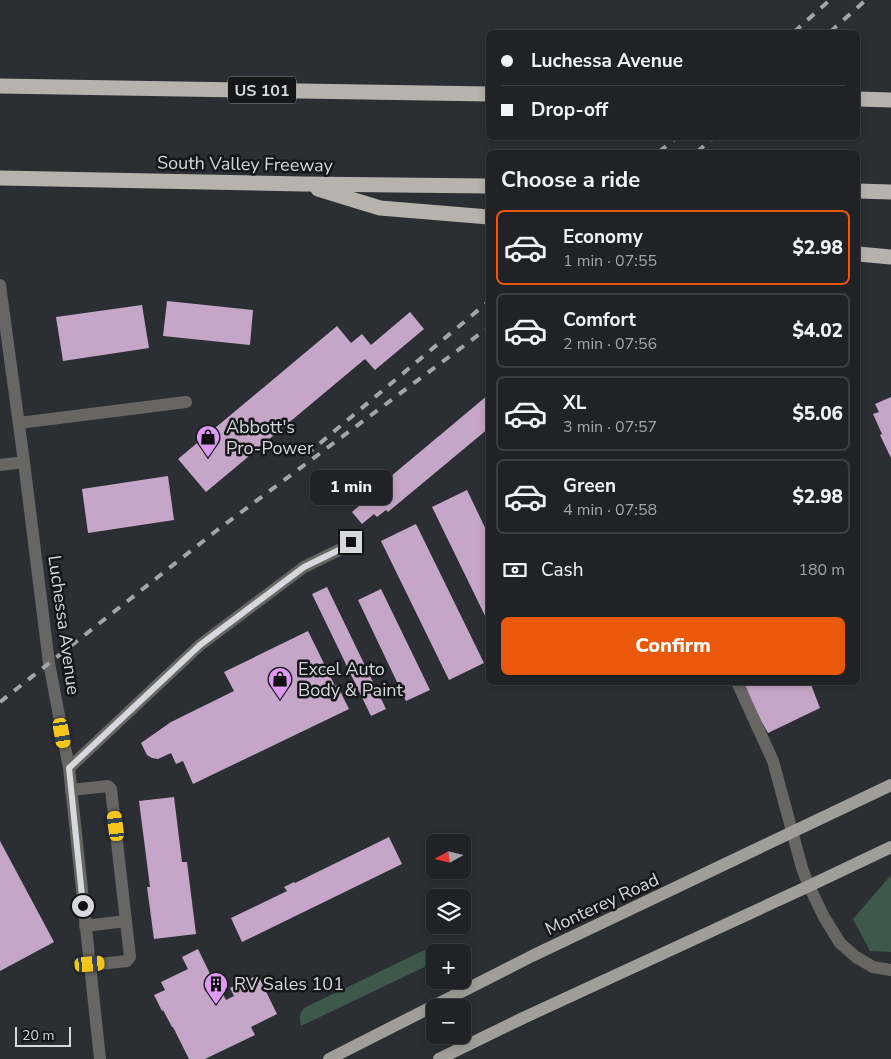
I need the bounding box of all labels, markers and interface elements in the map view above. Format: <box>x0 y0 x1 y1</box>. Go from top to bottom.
text: Luchessa Avenue <box>531 48 683 74</box>
road number: US 101 <box>228 76 296 104</box>
text: Drop-off <box>531 97 608 123</box>
street label: South Valley Freeway <box>157 150 334 178</box>
text: Choose a ride <box>501 165 640 195</box>
text: Economy <box>563 224 643 250</box>
icon: car <box>503 225 548 270</box>
text: $2.98 <box>792 235 843 261</box>
text: 1 min · 07:55 <box>563 250 657 272</box>
text: Comfort <box>563 307 636 333</box>
icon: car <box>503 308 548 353</box>
text: $4.02 <box>792 318 843 344</box>
text: 2 min · 07:56 <box>563 333 657 355</box>
text: XL <box>563 390 586 416</box>
icon: car <box>503 391 548 436</box>
text: $5.06 <box>792 401 843 427</box>
place label: Abbott's Pro-Power <box>226 415 314 460</box>
text: 3 min · 07:57 <box>563 416 657 438</box>
shop icon: Abbott's Pro-Power <box>195 424 221 458</box>
callout: 1 min <box>310 470 392 504</box>
text: Green <box>563 473 616 499</box>
icon: car <box>503 474 548 519</box>
text: 1 min <box>330 476 372 498</box>
text: $2.98 <box>792 484 843 510</box>
text: 4 min · 07:58 <box>563 499 657 521</box>
route end <box>340 531 362 553</box>
street label: Luchessa Avenue <box>42 554 86 696</box>
icon: cash <box>501 556 529 584</box>
text: Cash <box>541 557 583 583</box>
text: 180 m <box>798 559 845 581</box>
button: Confirm <box>501 617 845 675</box>
place label: Excel Auto Body & Paint <box>298 657 404 702</box>
shop icon: Excel Auto Body & Paint <box>267 666 293 700</box>
car <box>52 717 71 749</box>
car <box>106 810 125 842</box>
north arrow <box>426 834 471 879</box>
map controls <box>426 834 471 1044</box>
street label: Monterey Road <box>541 867 663 941</box>
button: layers <box>426 889 471 934</box>
route start <box>72 895 94 917</box>
button: + <box>426 944 471 989</box>
car <box>74 955 105 973</box>
building icon: RV Sales 101 <box>203 971 229 1005</box>
place label: RV Sales 101 <box>234 972 344 996</box>
button: − <box>426 999 471 1044</box>
scale bar <box>15 1024 71 1047</box>
text: 20 m <box>22 1026 54 1045</box>

